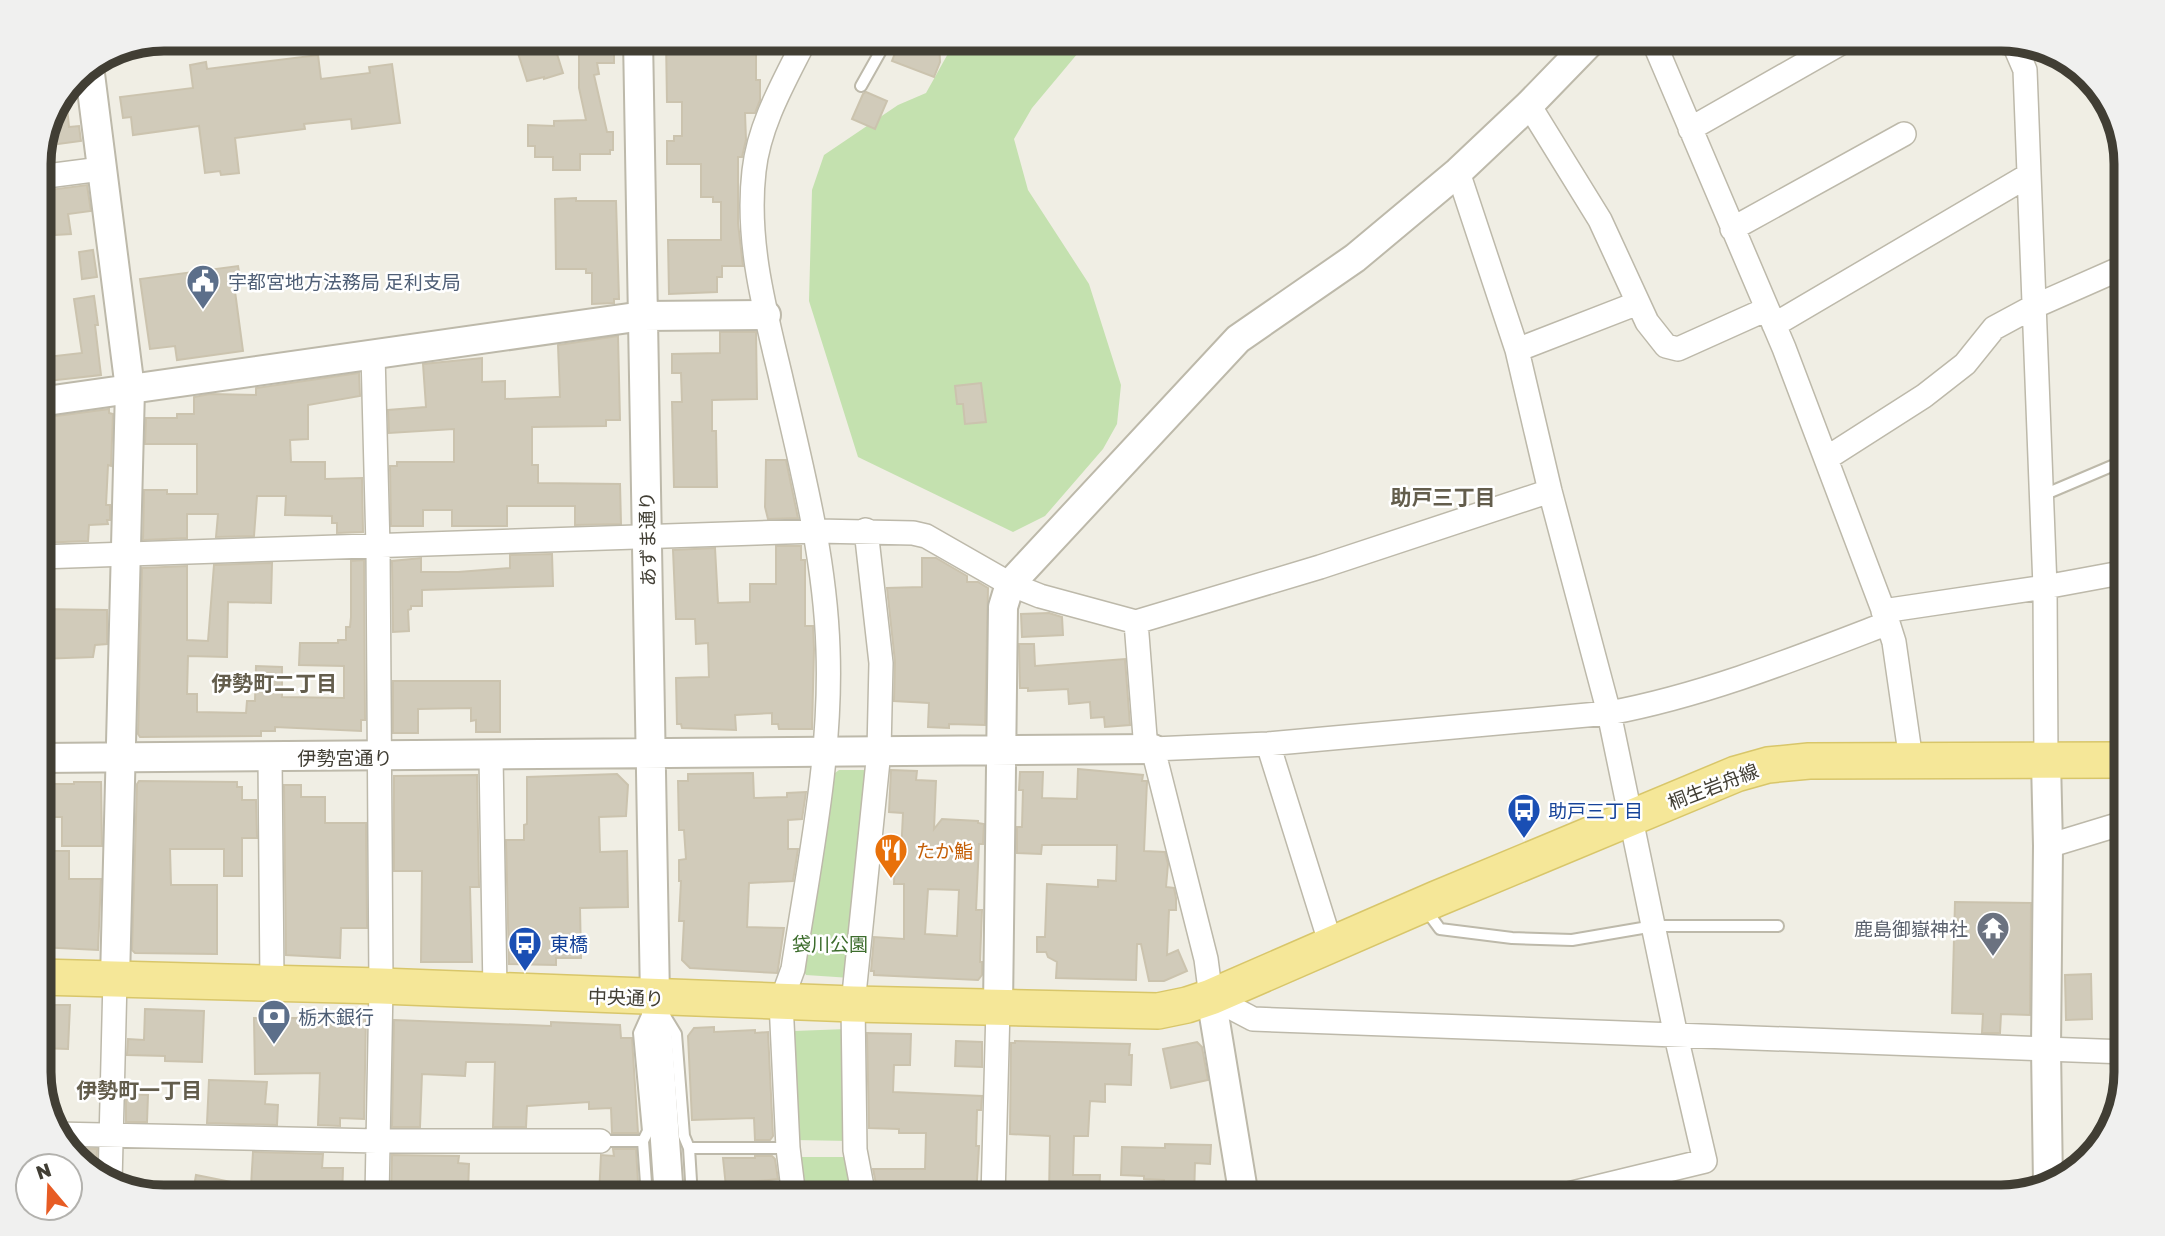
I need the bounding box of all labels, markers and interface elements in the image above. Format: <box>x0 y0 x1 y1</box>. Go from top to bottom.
public building icon: 宇都宮地方法務局 足利支局 <box>184 262 222 311</box>
place label: 宇都宮地方法務局 足利支局 <box>228 270 461 293</box>
district label: 助戸三丁目 <box>1391 484 1496 510</box>
street label: あずま通り <box>635 491 659 587</box>
district label: 伊勢町二丁目 <box>211 670 337 696</box>
street label: 伊勢宮通り <box>297 746 393 769</box>
street label: 桐生岩舟線 <box>1665 758 1761 814</box>
bus stop icon: 助戸三丁目 <box>1505 791 1543 840</box>
place label: 助戸三丁目 <box>1548 799 1643 822</box>
restaurant icon: たか鮨 <box>872 831 910 880</box>
place label: たか鮨 <box>916 839 973 862</box>
temple icon: 鹿島御嶽神社 <box>1974 909 2012 958</box>
place label: 鹿島御嶽神社 <box>1854 917 1968 940</box>
bus stop icon: 東橋 <box>506 924 544 973</box>
place label: 東橋 <box>550 932 588 955</box>
park label: 袋川公園 <box>792 932 868 955</box>
street label: 中央通り <box>588 984 664 1010</box>
bank icon: 栃木銀行 <box>255 997 293 1046</box>
place label: 栃木銀行 <box>298 1005 374 1028</box>
district label: 伊勢町一丁目 <box>76 1077 202 1103</box>
north arrow <box>14 1152 84 1222</box>
text: N <box>33 1157 54 1184</box>

